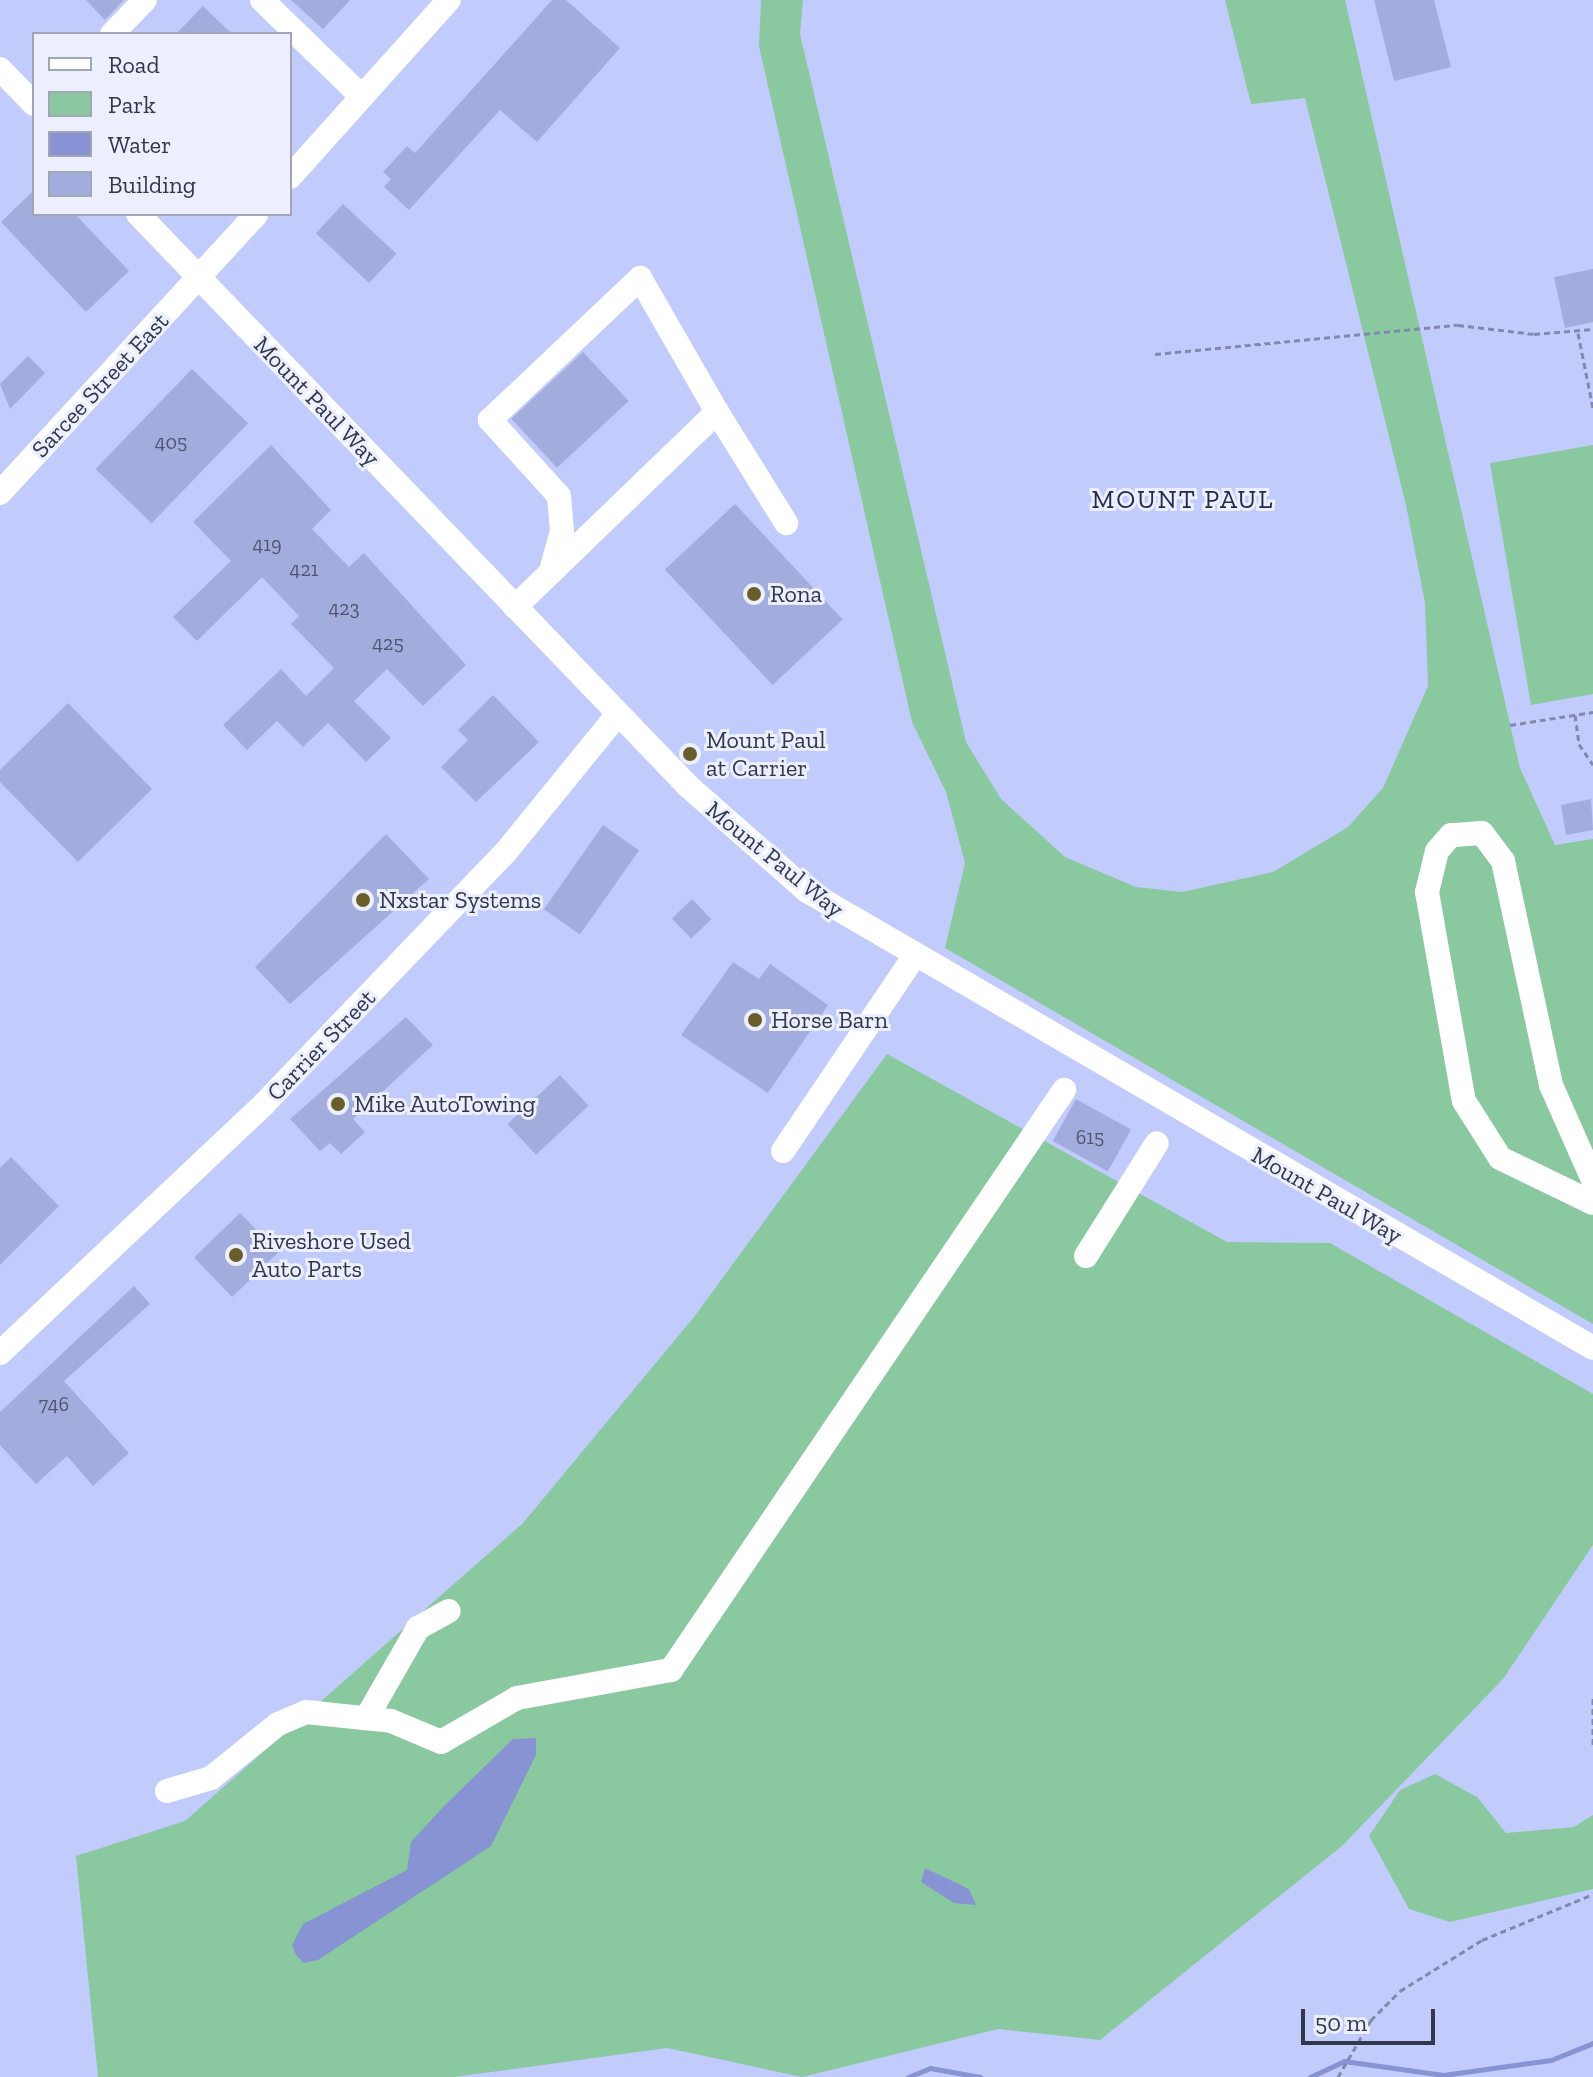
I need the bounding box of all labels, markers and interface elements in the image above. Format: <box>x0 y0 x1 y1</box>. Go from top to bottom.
legend <box>32 32 292 216</box>
text: Road <box>108 50 160 79</box>
text: Park <box>108 90 156 119</box>
text: Water <box>108 130 171 159</box>
text: Building <box>108 170 196 199</box>
street label: Sarcee Street East <box>26 307 174 463</box>
street label: Mount Paul Way <box>248 330 386 472</box>
house number: 405 <box>155 430 187 454</box>
district label: MOUNT PAUL <box>1091 484 1275 516</box>
house number: 419 <box>252 532 282 556</box>
house number: 421 <box>290 557 318 581</box>
place label: Rona <box>770 580 822 608</box>
marker: Rona <box>745 585 763 603</box>
house number: 423 <box>329 596 359 620</box>
house number: 425 <box>372 631 404 655</box>
place label: Mount Paul at Carrier <box>706 726 826 782</box>
marker: Mount Paul at Carrier <box>681 745 699 763</box>
street label: Mount Paul Way <box>700 794 850 924</box>
place label: Nxstar Systems <box>379 886 542 914</box>
marker: Nxstar Systems <box>354 891 372 909</box>
street label: Carrier Street <box>261 983 381 1107</box>
place label: Horse Barn <box>771 1006 888 1034</box>
marker: Horse Barn <box>746 1011 764 1029</box>
place label: Mike AutoTowing <box>354 1090 536 1118</box>
marker: Mike AutoTowing <box>329 1095 347 1113</box>
house number: 615 <box>1076 1125 1104 1149</box>
street label: Mount Paul Way <box>1246 1140 1408 1250</box>
place label: Riveshore Used Auto Parts <box>252 1227 411 1283</box>
marker: Riveshore Used Auto Parts <box>227 1246 245 1264</box>
house number: 746 <box>39 1392 69 1416</box>
scale bar <box>1305 1993 1439 2043</box>
text: 50 m <box>1315 2008 1367 2037</box>

